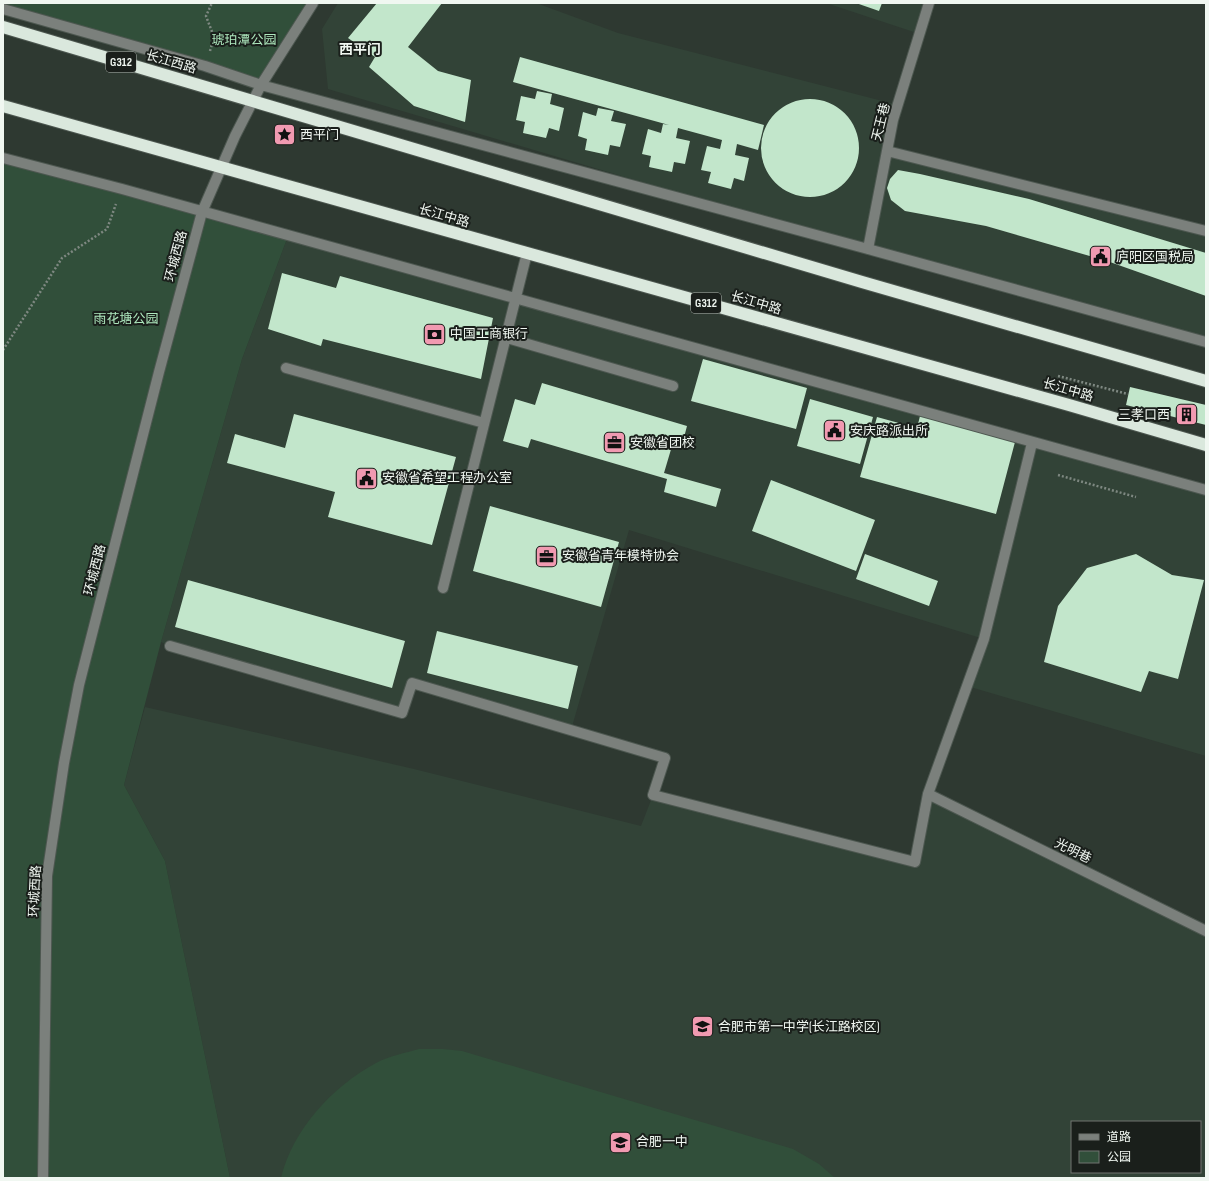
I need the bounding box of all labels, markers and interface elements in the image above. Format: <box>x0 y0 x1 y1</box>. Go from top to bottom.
park label: 琥珀潭公园 <box>211 32 277 48</box>
district label: 西平门 <box>339 41 381 58</box>
street label: 长江西路 <box>144 47 198 77</box>
road number: G312 <box>106 52 136 72</box>
street label: 天王巷 <box>869 101 893 143</box>
place icon: 西平门 <box>271 122 297 148</box>
place label: 西平门 <box>300 127 339 143</box>
street label: 长江中路 <box>417 201 471 231</box>
street label: 环城西路 <box>162 229 190 283</box>
public building icon: 庐阳区国税局 <box>1087 244 1113 270</box>
place label: 庐阳区国税局 <box>1116 249 1194 265</box>
street label: 长江中路 <box>729 288 783 318</box>
road number: G312 <box>691 293 721 313</box>
park label: 雨花塘公园 <box>93 311 159 327</box>
bank icon: 中国工商银行 <box>422 321 448 347</box>
place label: 中国工商银行 <box>450 326 528 342</box>
street label: 长江中路 <box>1041 375 1095 405</box>
building icon: 三孝口西 <box>1173 402 1199 428</box>
place label: 三孝口西 <box>1118 407 1170 423</box>
public building icon: 安庆路派出所 <box>822 418 848 444</box>
place label: 安庆路派出所 <box>850 423 928 439</box>
office icon: 安徽省团校 <box>601 430 627 456</box>
place label: 安徽省团校 <box>630 435 695 451</box>
public building icon: 安徽省希望工程办公室 <box>353 465 379 491</box>
place label: 安徽省希望工程办公室 <box>382 470 512 486</box>
street label: 环城西路 <box>81 543 109 597</box>
office icon: 安徽省青年模特协会 <box>533 543 559 569</box>
place label: 安徽省青年模特协会 <box>562 548 679 564</box>
street label: 光明巷 <box>1052 835 1094 867</box>
street label: 环城西路 <box>26 865 44 917</box>
school or university icon: 合肥市第一中学(长江路校区) <box>689 1014 715 1040</box>
place label: 合肥市第一中学(长江路校区) <box>718 1019 880 1035</box>
legend <box>1071 1121 1201 1173</box>
school or university icon: 合肥一中 <box>608 1129 634 1155</box>
text: 道路 <box>1107 1130 1131 1145</box>
place label: 合肥一中 <box>636 1134 688 1150</box>
text: 公园 <box>1107 1150 1131 1165</box>

